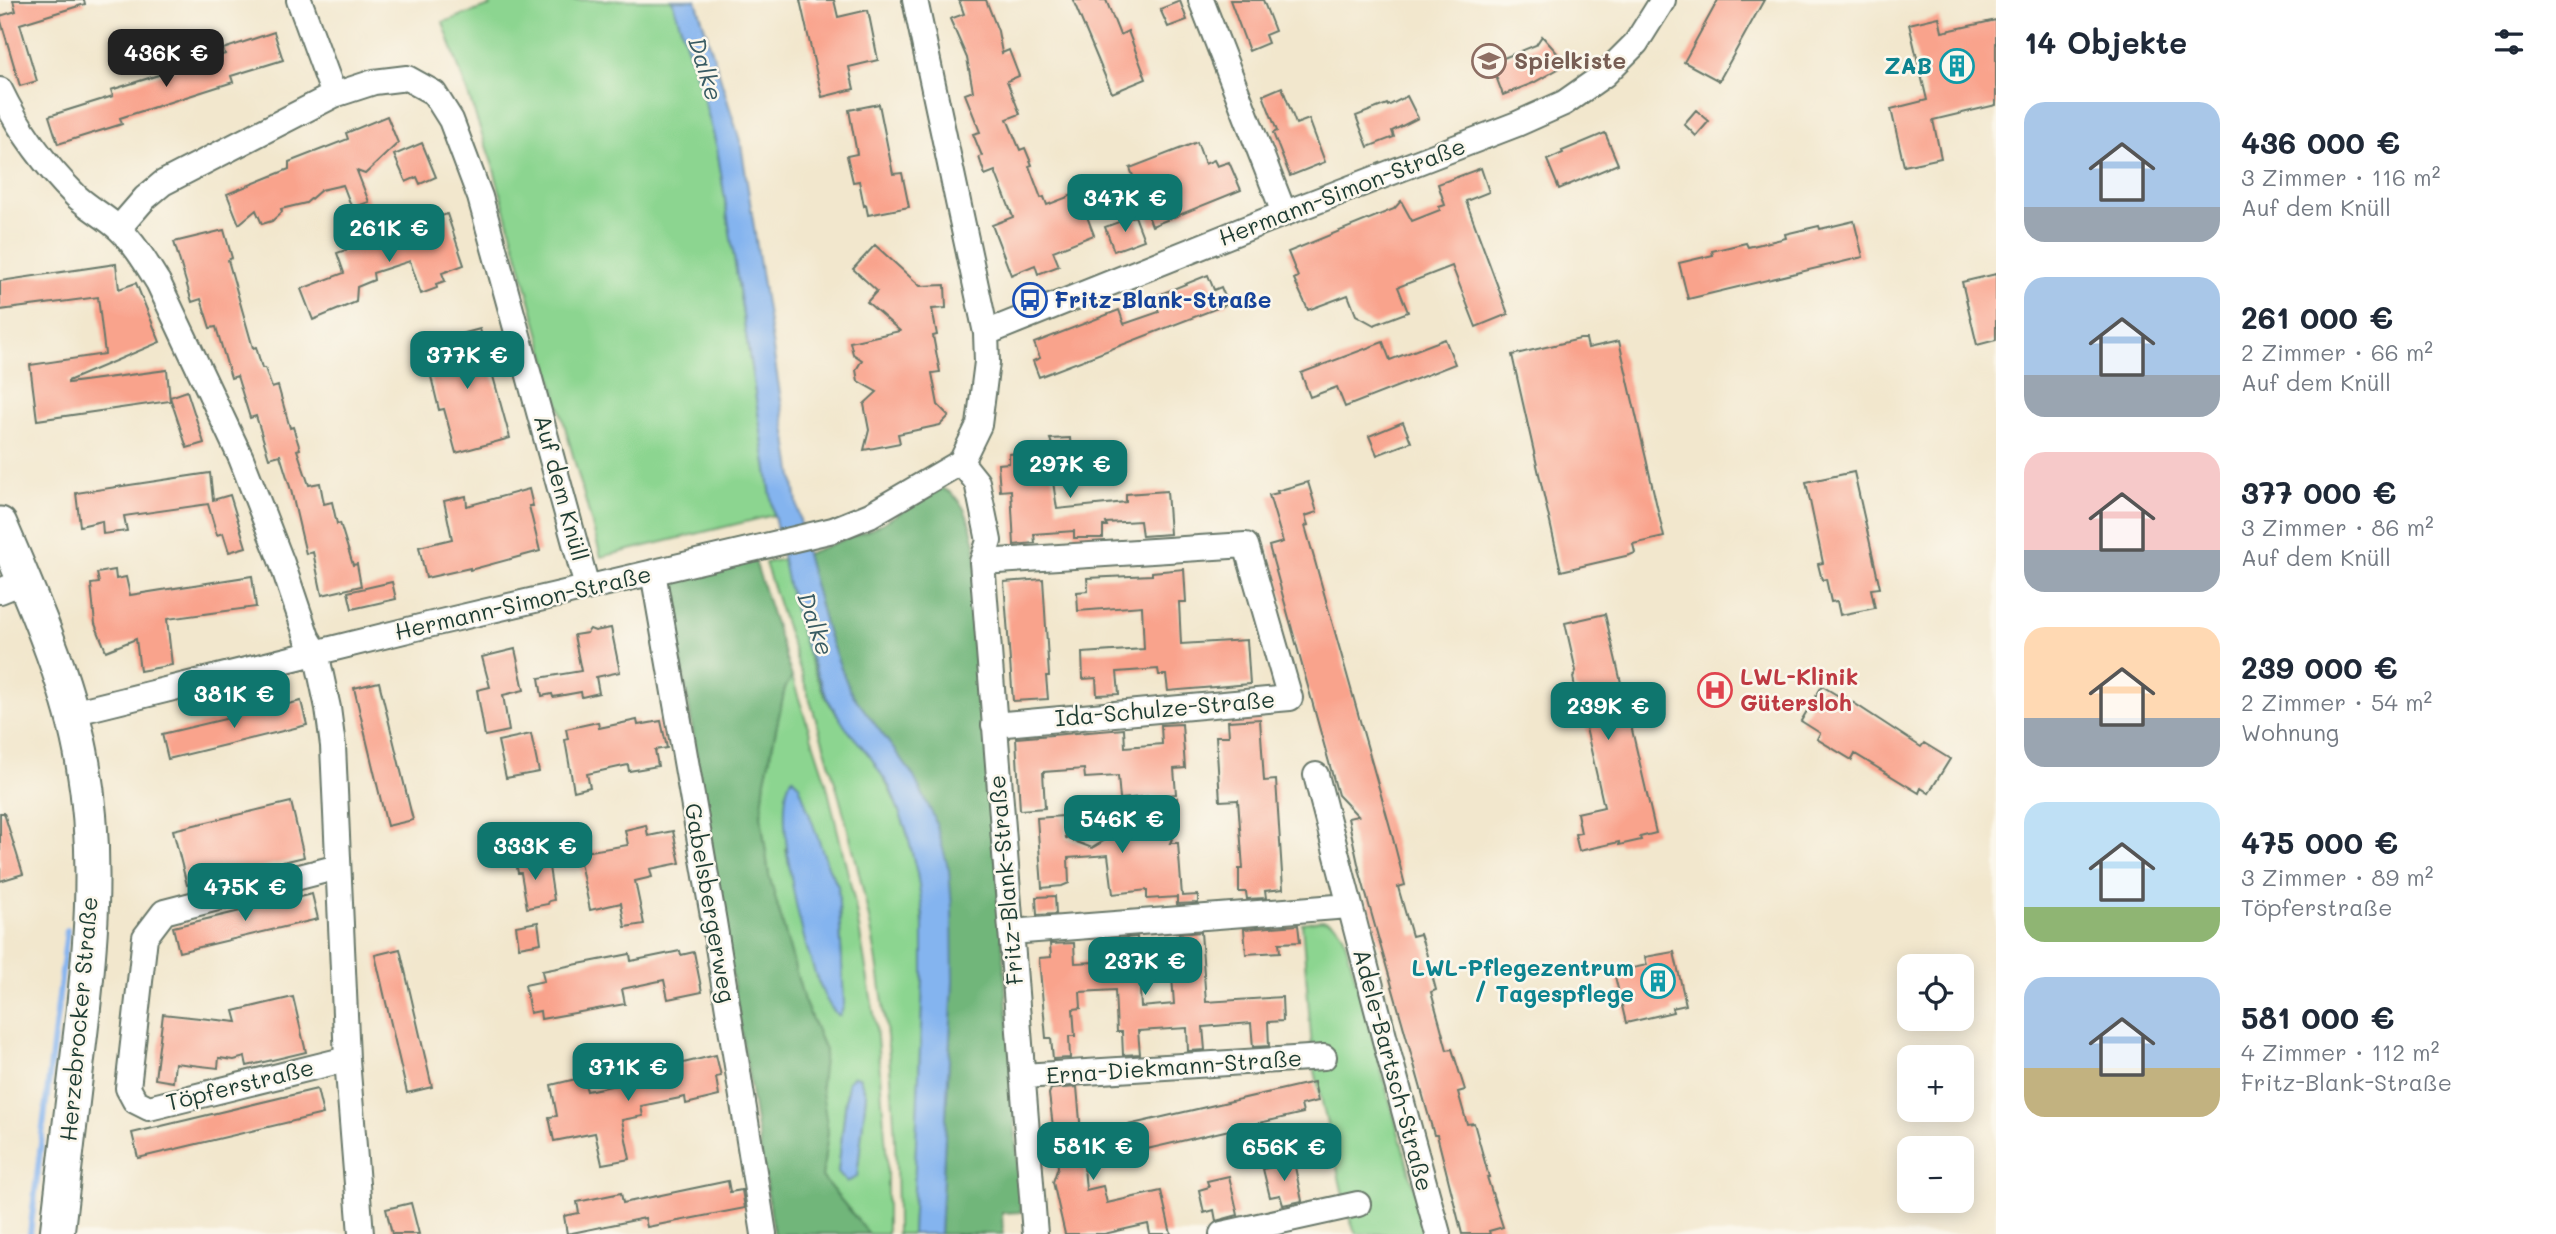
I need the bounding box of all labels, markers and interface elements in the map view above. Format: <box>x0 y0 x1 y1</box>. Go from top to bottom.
text: 14 Objekte <box>2024 22 2187 62</box>
icon: filters <box>2490 23 2528 61</box>
pin: 436K € <box>109 29 223 89</box>
water label: Dalke <box>682 33 731 104</box>
text: 436K € <box>124 37 208 67</box>
school or university icon: Spielkiste <box>1470 42 1508 80</box>
place label: Spielkiste <box>1514 45 1626 75</box>
building icon: ZAB <box>1938 47 1976 85</box>
place label: ZAB <box>1884 50 1932 80</box>
text: 436 000 € <box>2241 122 2400 162</box>
street label: Hermann-Simon-Straße <box>1214 130 1469 252</box>
icon: home <box>2080 130 2164 214</box>
text: 3 Zimmer · 116 m² <box>2241 162 2440 192</box>
pin: 347K € <box>1068 174 1182 234</box>
text: 347K € <box>1083 182 1167 212</box>
text: Auf dem Knüll <box>2241 192 2391 222</box>
pin: 261K € <box>332 204 446 264</box>
text: 261K € <box>349 212 429 242</box>
bus stop icon: Fritz-Blank-Straße <box>1011 281 1049 319</box>
place label: Fritz-Blank-Straße <box>1054 284 1271 314</box>
text: 261 000 € <box>2241 297 2393 337</box>
icon: home <box>2080 305 2164 389</box>
pin: 377K € <box>410 332 524 391</box>
text: 2 Zimmer · 66 m² <box>2241 337 2433 367</box>
text: 377K € <box>426 339 508 369</box>
text: Auf dem Knüll <box>2241 367 2391 397</box>
street label: Auf dem Knüll <box>528 411 596 564</box>
pin: 297K € <box>1013 440 1127 500</box>
text: 297K € <box>1029 448 1111 478</box>
text: 377 000 € <box>2241 472 2396 512</box>
icon: home <box>2080 480 2164 564</box>
text: 3 Zimmer · 86 m² <box>2241 512 2434 542</box>
text: Auf dem Knüll <box>2241 542 2391 572</box>
street label: Hermann-Simon-Straße <box>392 558 654 646</box>
water label: Dalke <box>791 588 842 659</box>
text: 239 000 € <box>2241 647 2398 687</box>
icon: home <box>2080 655 2164 739</box>
place label: LWL-Klinik Gütersloh <box>1740 661 1858 717</box>
pin: 381K € <box>177 670 291 730</box>
hospital icon: LWL-Klinik Gütersloh <box>1696 671 1734 709</box>
text: 381K € <box>194 678 274 708</box>
pin: 239K € <box>1551 682 1665 742</box>
street label: Ida-Schulze-Straße <box>1054 683 1276 733</box>
text: 2 Zimmer · 54 m² <box>2241 687 2432 717</box>
text: 239K € <box>1567 690 1649 720</box>
text: Wohnung <box>2241 717 2339 747</box>
street label: Fritz-Blank-Straße <box>981 774 1029 986</box>
pin: 546K € <box>1065 796 1179 855</box>
street label: Gabelsbergerweg <box>679 801 743 1005</box>
text: 546K € <box>1080 803 1164 833</box>
pin: 333K € <box>478 822 592 882</box>
text: 475 000 € <box>2241 822 2398 862</box>
text: 333K € <box>493 830 577 860</box>
icon: home <box>2080 830 2164 914</box>
text: 3 Zimmer · 89 m² <box>2241 862 2433 892</box>
pin: 475K € <box>188 864 302 923</box>
text: 475K € <box>204 871 286 901</box>
text: Töpferstraße <box>2241 892 2392 922</box>
street label: Herzebrocker Straße <box>52 895 104 1143</box>
pin: 237K € <box>1088 937 1202 997</box>
text: 237K € <box>1104 945 1186 975</box>
street label: Adele-Bartsch-Straße <box>1347 945 1441 1194</box>
place label: LWL-Pflegezentrum / Tagespflege <box>1412 952 1634 1008</box>
map controls <box>1897 954 1974 1213</box>
button: locate <box>1897 954 1974 1031</box>
building icon: LWL-Pflegezentrum / Tagespflege <box>1639 962 1677 1000</box>
text: 581 000 € <box>2241 997 2394 1037</box>
icon: home <box>2080 1005 2164 1089</box>
text: 4 Zimmer · 112 m² <box>2241 1037 2439 1067</box>
street label: Erna-Diekmann-Straße <box>1045 1042 1303 1090</box>
pin: 371K € <box>571 1044 685 1103</box>
button: + <box>1897 1045 1974 1122</box>
street label: Töpferstraße <box>163 1051 317 1117</box>
text: 371K € <box>589 1051 667 1081</box>
text: Fritz-Blank-Straße <box>2241 1067 2452 1097</box>
pin: 581K € <box>1036 1122 1150 1182</box>
pin: 656K € <box>1227 1124 1341 1183</box>
text: 581K € <box>1053 1130 1133 1160</box>
text: 656K € <box>1242 1131 1326 1161</box>
button: − <box>1897 1136 1974 1213</box>

